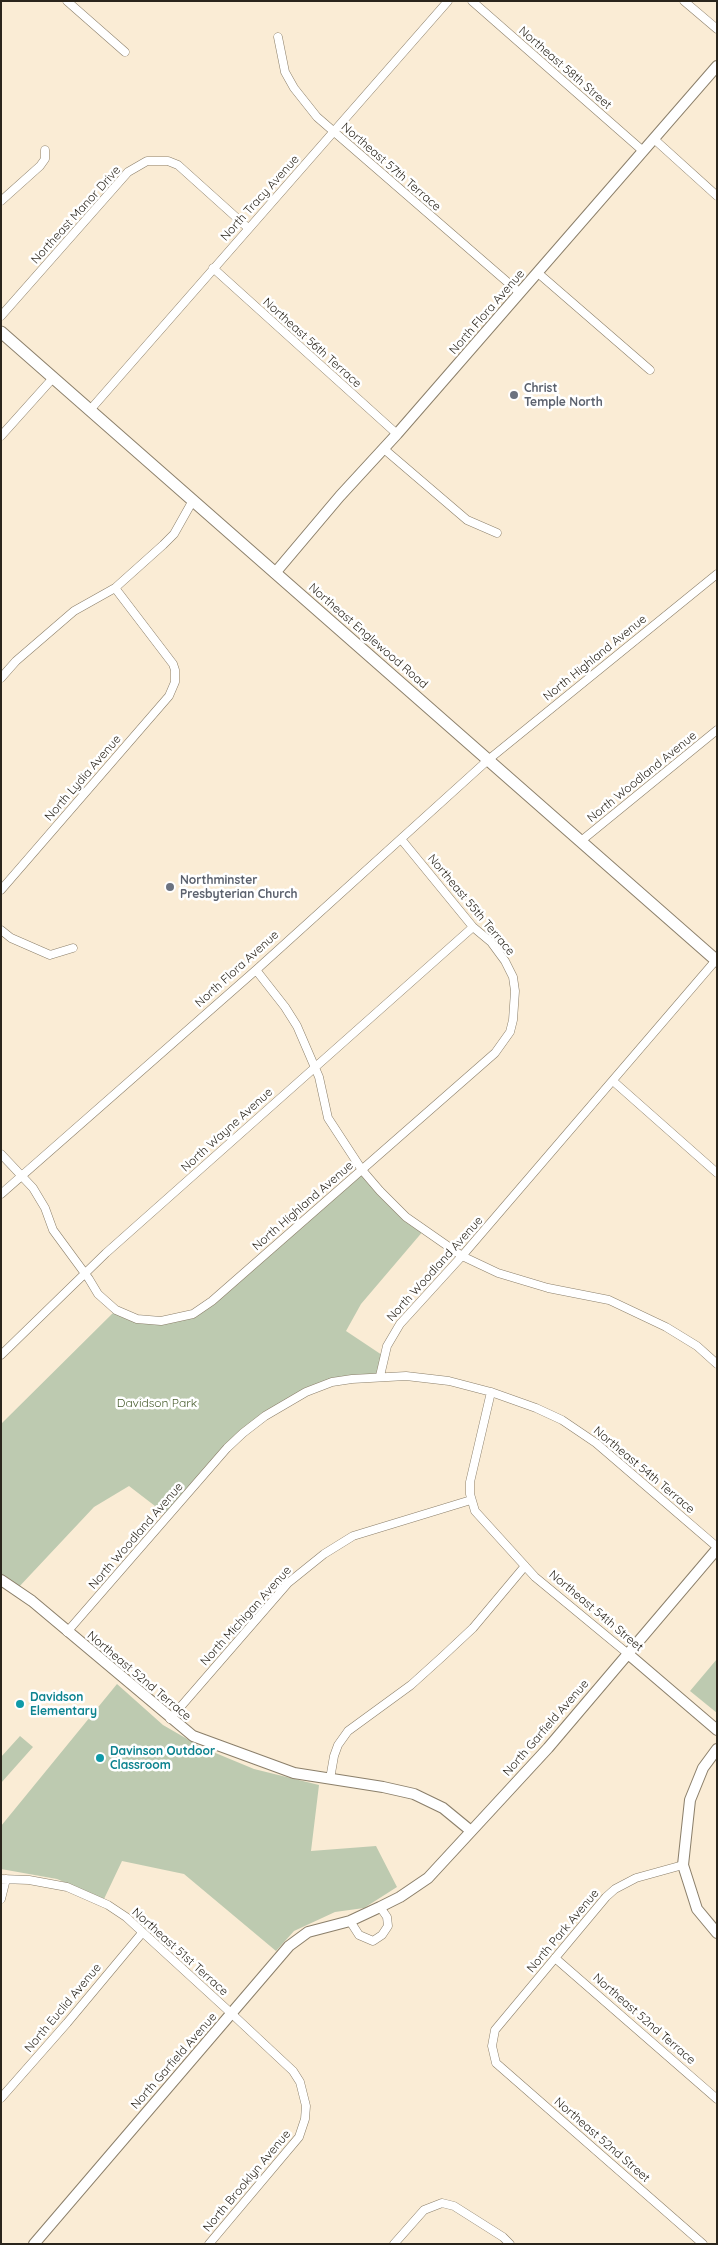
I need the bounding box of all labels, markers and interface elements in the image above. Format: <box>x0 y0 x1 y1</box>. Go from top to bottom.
street label: Northeast 58th Street <box>516 24 614 112</box>
street label: Northeast 57th Terrace <box>338 120 444 214</box>
street label: North Tracy Avenue <box>218 152 302 244</box>
street label: Northeast Manor Drive <box>28 163 124 267</box>
street label: North Flora Avenue <box>446 267 528 357</box>
street label: Northeast 56th Terrace <box>260 295 364 391</box>
place label: Christ Temple North <box>524 381 603 409</box>
marker: Christ Temple North <box>508 389 520 401</box>
street label: Northeast Englewood Road <box>306 580 430 692</box>
street label: North Highland Avenue <box>540 612 650 704</box>
street label: North Woodland Avenue <box>584 728 700 826</box>
street label: North Lydia Avenue <box>42 732 124 824</box>
street label: Northeast 55th Terrace <box>424 851 518 959</box>
place label: Northminster Presbyterian Church <box>180 873 297 901</box>
marker: Northminster Presbyterian Church <box>164 881 176 893</box>
street label: North Flora Avenue <box>192 928 282 1010</box>
street label: North Wayne Avenue <box>178 1085 276 1175</box>
street label: North Highland Avenue <box>250 1158 356 1254</box>
street label: North Woodland Avenue <box>384 1213 486 1325</box>
park label: Davidson Park <box>117 1396 197 1410</box>
street label: Northeast 54th Terrace <box>591 1423 697 1517</box>
street label: North Woodland Avenue <box>86 1480 186 1592</box>
street label: North Michigan Avenue <box>198 1563 294 1669</box>
street label: Northeast 54th Street <box>546 1567 646 1655</box>
street label: Northeast 52nd Terrace <box>84 1628 194 1724</box>
street label: North Garfield Avenue <box>500 1677 592 1779</box>
place label: Davidson Elementary <box>30 1690 97 1718</box>
marker: Davidson Elementary <box>14 1698 26 1710</box>
place label: Davinson Outdoor Classroom <box>110 1744 215 1772</box>
marker: Davinson Outdoor Classroom <box>94 1752 106 1764</box>
street label: North Park Avenue <box>524 1886 602 1976</box>
street label: Northeast 51st Terrace <box>129 1905 231 1999</box>
street label: North Euclid Avenue <box>22 1961 104 2055</box>
street label: Northeast 52nd Terrace <box>590 1971 698 2067</box>
street label: North Garfield Avenue <box>128 2010 220 2112</box>
street label: Northeast 52nd Street <box>551 2095 653 2185</box>
street label: North Brooklyn Avenue <box>200 2127 294 2235</box>

